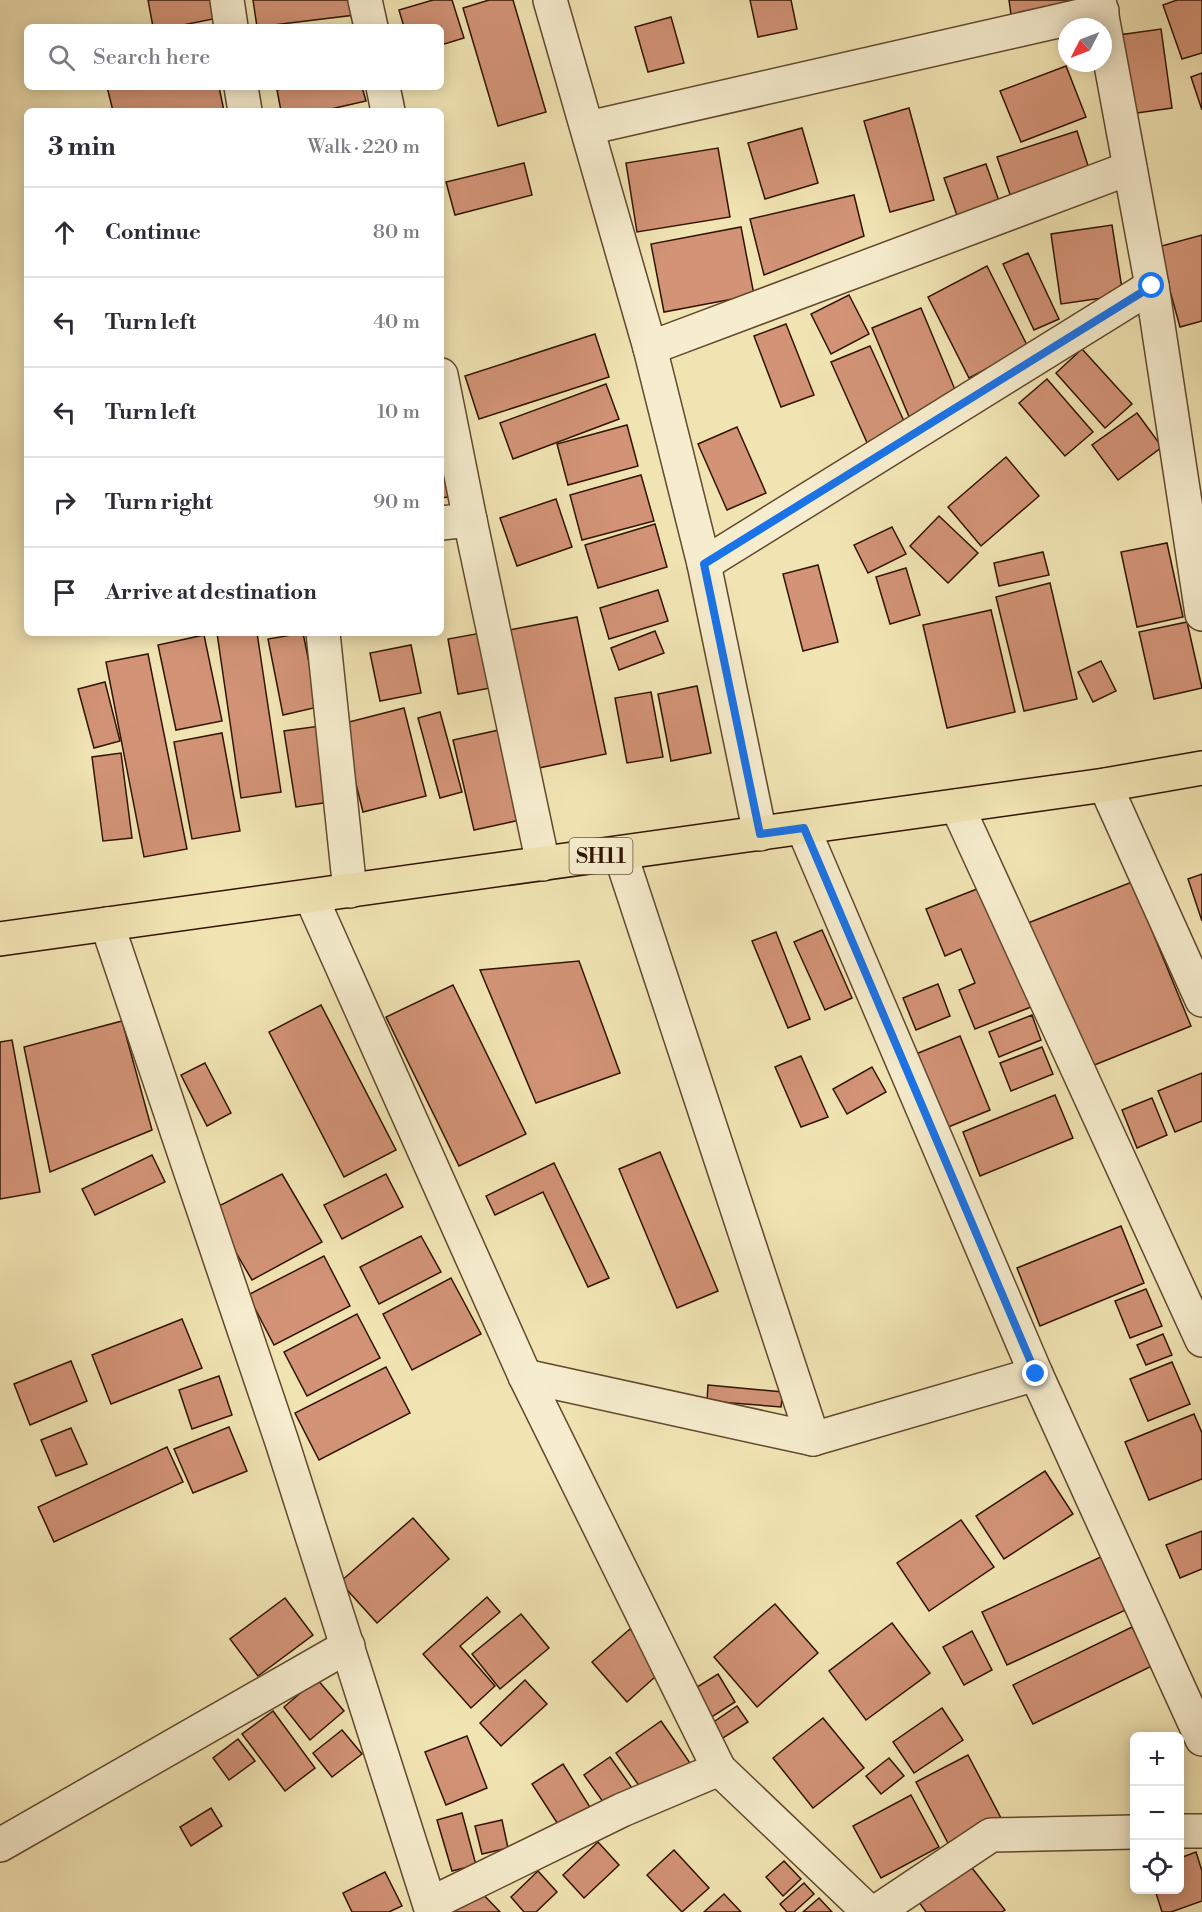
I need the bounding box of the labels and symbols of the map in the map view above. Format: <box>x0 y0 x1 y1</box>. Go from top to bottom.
north arrow <box>1058 18 1112 72</box>
route start <box>1138 272 1164 298</box>
road number: SH11 <box>570 838 632 874</box>
route end <box>1022 1360 1048 1386</box>

